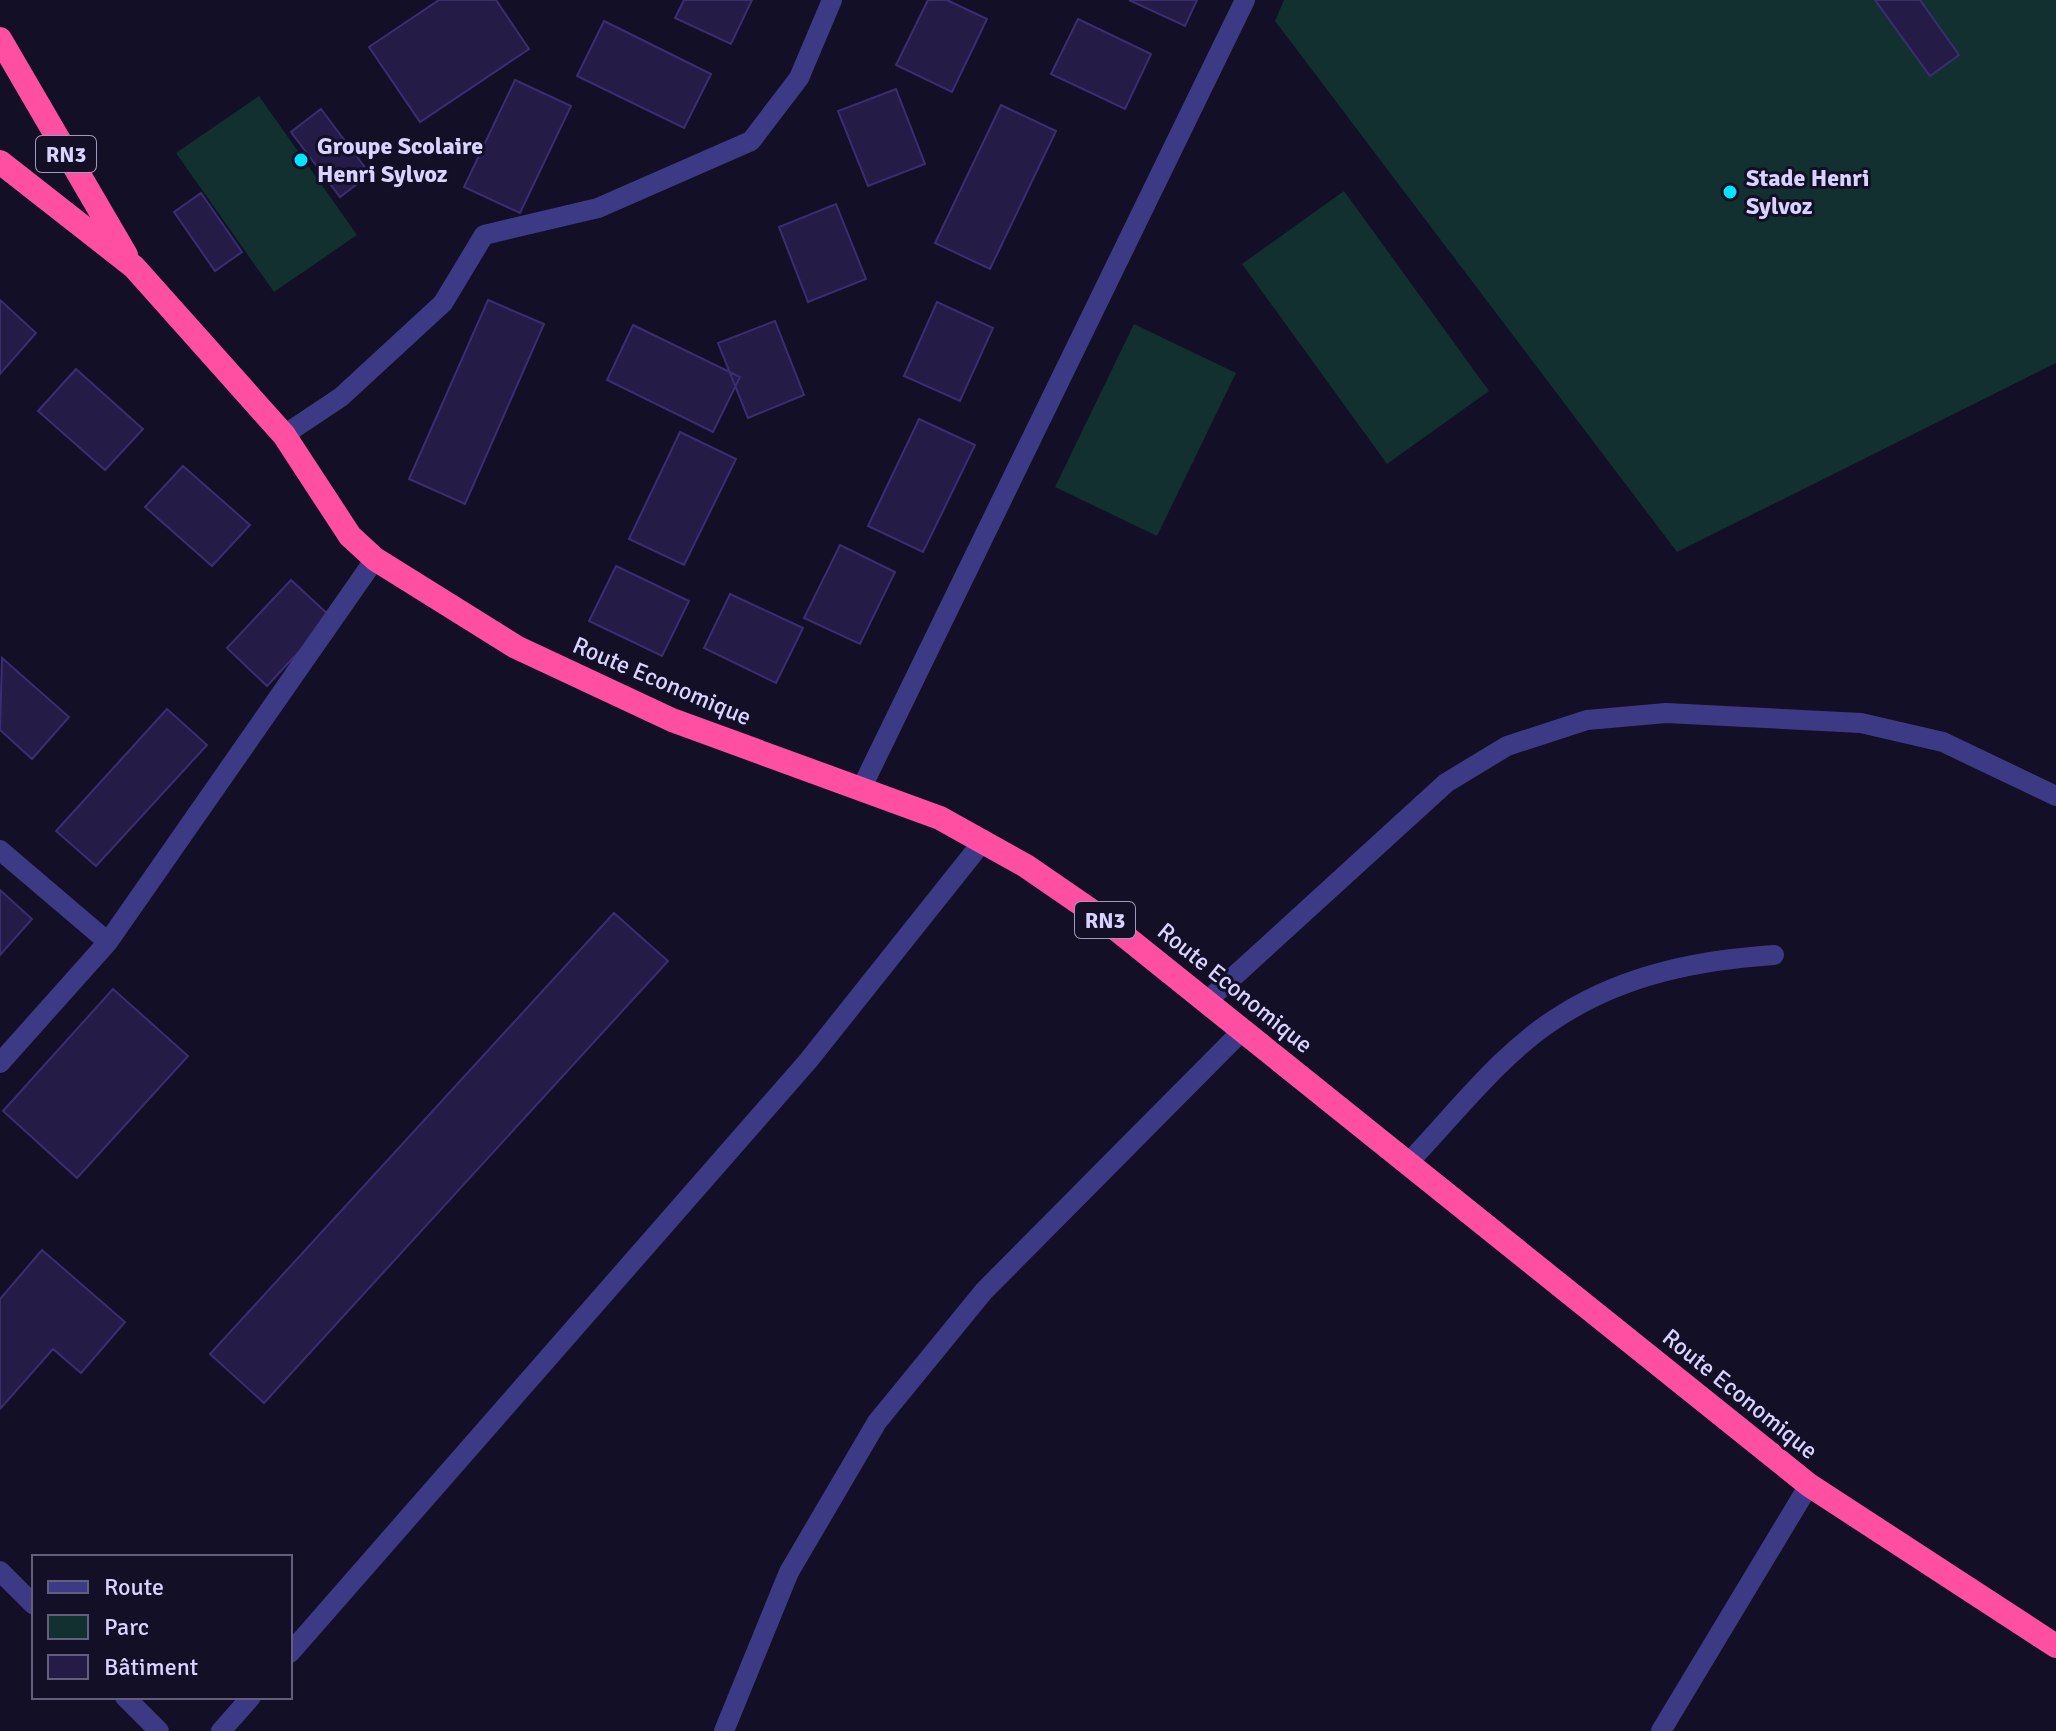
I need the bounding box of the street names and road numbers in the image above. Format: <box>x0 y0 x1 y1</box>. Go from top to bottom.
road number: RN3 <box>36 136 96 172</box>
street label: Route Economique <box>568 630 756 732</box>
road number: RN3 <box>1075 902 1135 938</box>
street label: Route Economique <box>1151 916 1319 1060</box>
street label: Route Economique <box>1656 1322 1824 1466</box>

